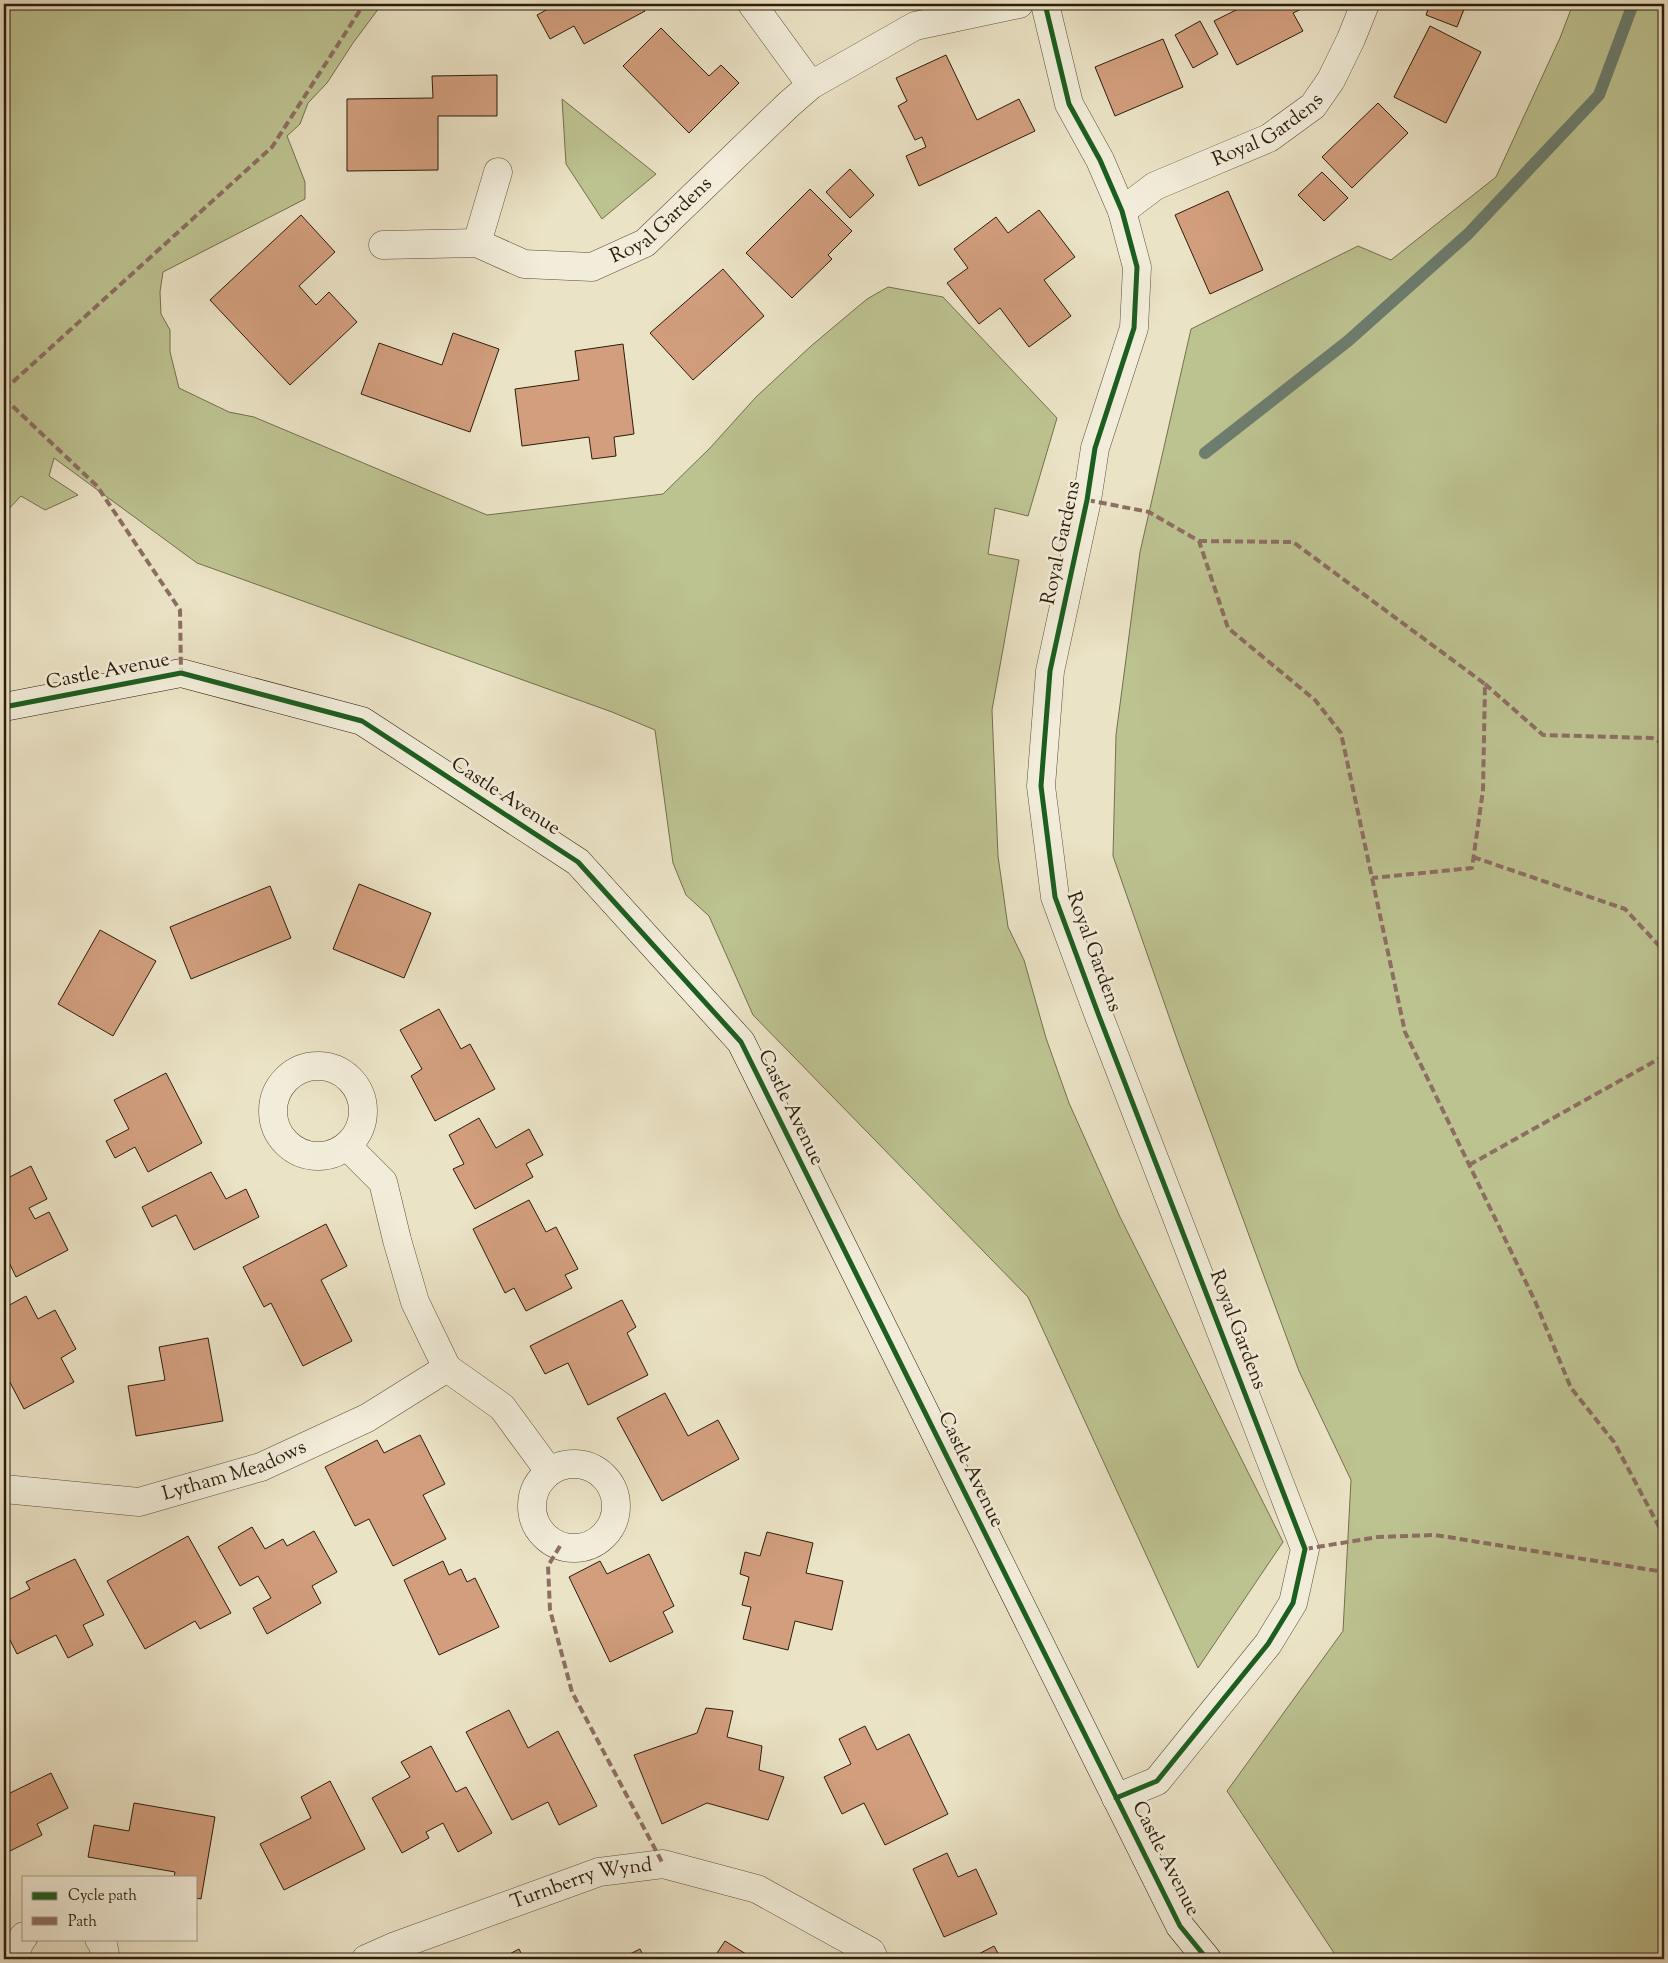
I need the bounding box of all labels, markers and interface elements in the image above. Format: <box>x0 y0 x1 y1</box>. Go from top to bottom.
street label: Royal Gardens <box>1208 88 1332 175</box>
street label: Royal Gardens <box>605 170 719 271</box>
street label: Royal Gardens <box>1035 478 1089 608</box>
street label: Castle Avenue <box>44 646 172 698</box>
street label: Castle Avenue <box>444 751 566 843</box>
street label: Royal Gardens <box>1058 888 1128 1016</box>
street label: Castle Avenue <box>749 1045 831 1171</box>
street label: Royal Gardens <box>1201 1266 1273 1394</box>
street label: Castle Avenue <box>929 1407 1011 1533</box>
street label: Lytham Meadows <box>159 1433 312 1509</box>
street label: Castle Avenue <box>1124 1796 1206 1922</box>
street label: Turnberry Wynd <box>507 1851 654 1917</box>
legend <box>22 1876 198 1940</box>
text: Cycle path <box>68 1886 137 1907</box>
text: Path <box>68 1912 97 1933</box>

